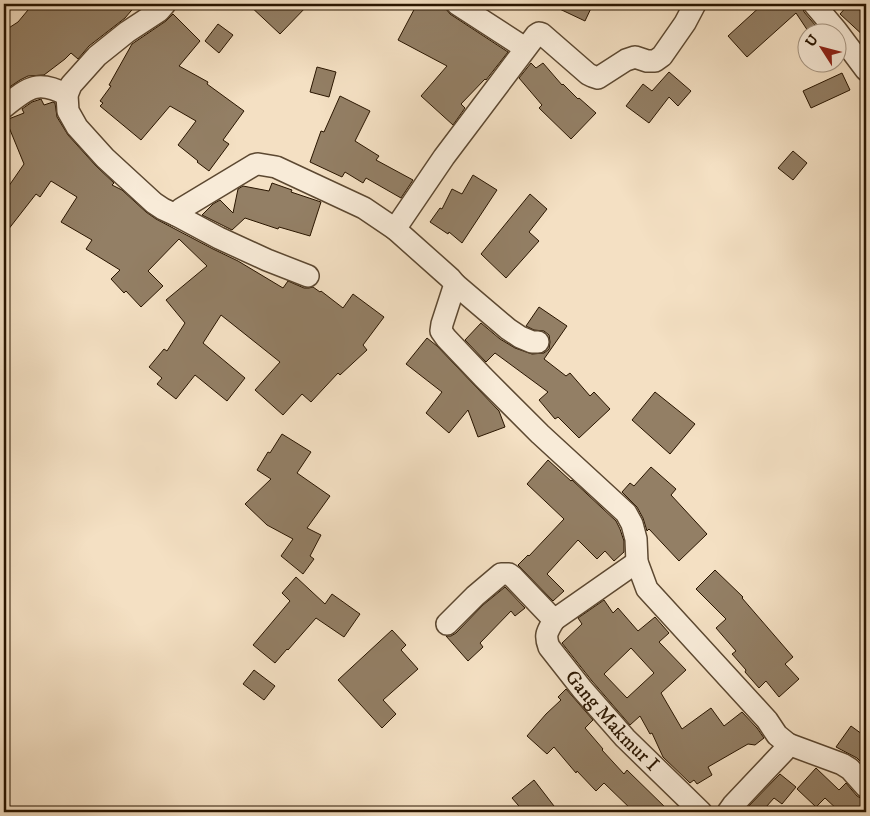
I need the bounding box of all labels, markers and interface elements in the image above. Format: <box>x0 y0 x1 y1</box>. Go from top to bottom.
north arrow <box>798 22 848 72</box>
text: U <box>802 31 823 51</box>
street label: Gang Makmur I <box>559 665 664 777</box>

